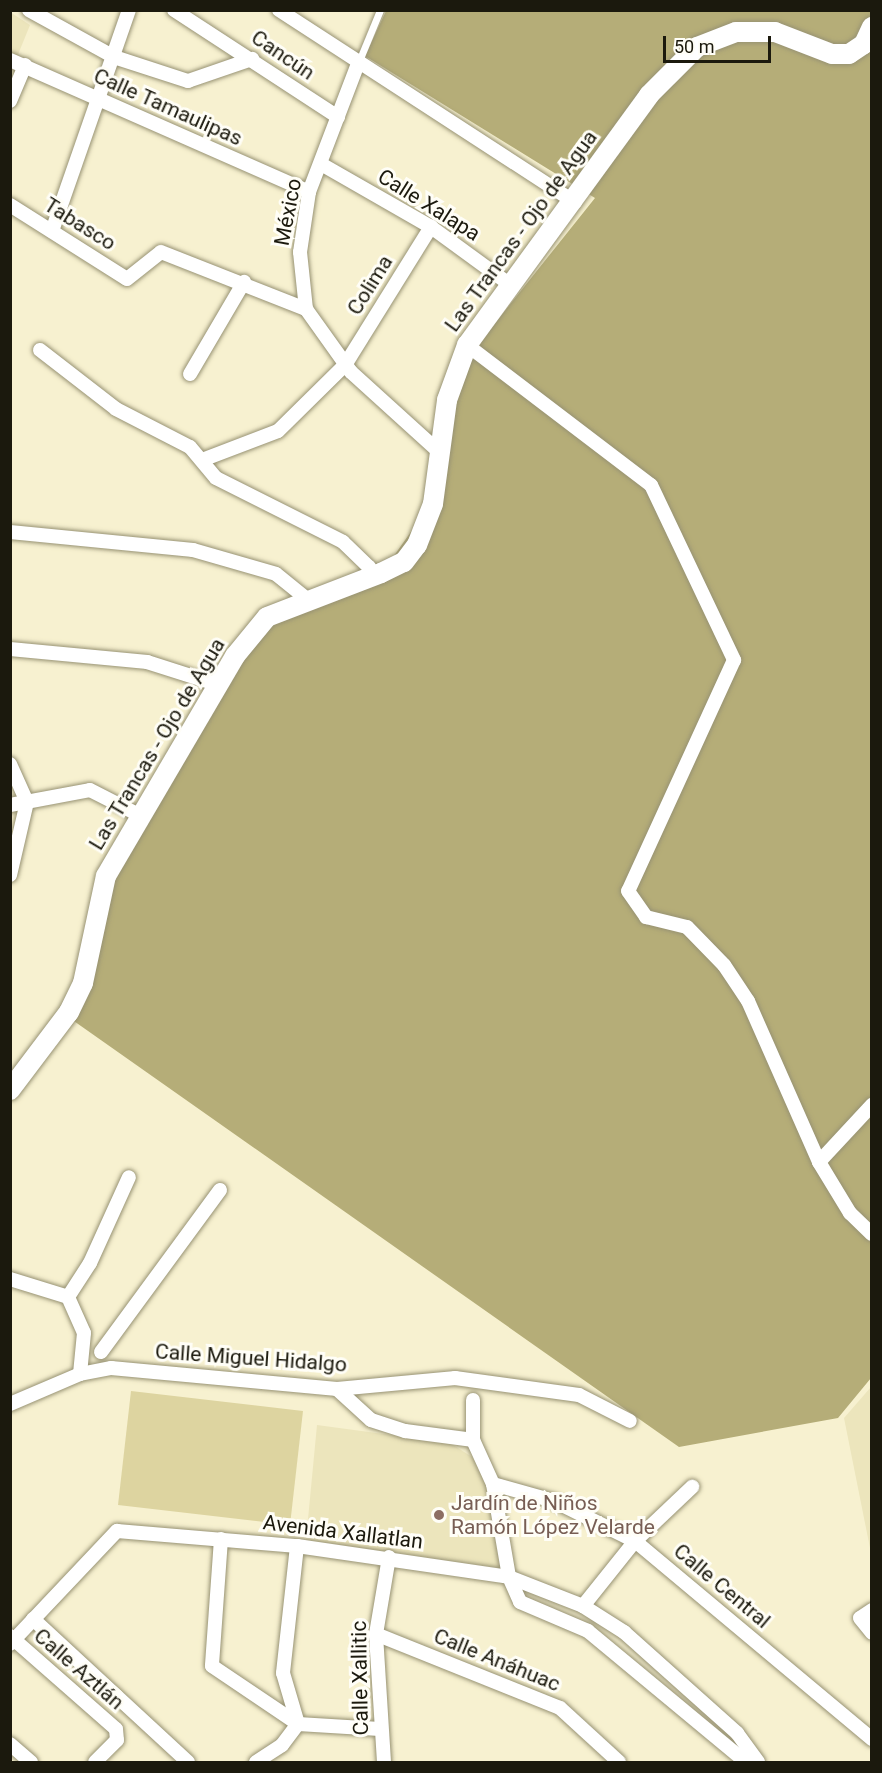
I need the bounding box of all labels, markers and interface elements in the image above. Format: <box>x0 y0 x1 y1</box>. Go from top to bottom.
scale bar <box>666 24 774 62</box>
street label: Cancún <box>247 25 319 85</box>
text: 50 m <box>674 36 714 57</box>
street label: Calle Tamaulipas <box>90 63 246 151</box>
street label: Las Trancas - Ojo de Agua <box>439 125 603 337</box>
street label: Calle Xalapa <box>373 164 485 246</box>
street label: México <box>269 176 307 248</box>
street label: Tabasco <box>39 192 121 256</box>
street label: Colima <box>342 250 398 320</box>
street label: Las Trancas - Ojo de Agua <box>84 633 230 855</box>
street label: Calle Miguel Hidalgo <box>154 1339 348 1377</box>
place label: Jardín de Niños Ramón López Velarde <box>451 1490 655 1540</box>
marker: Jardín de Niños Ramón López Velarde <box>432 1508 446 1522</box>
street label: Avenida Xallatlan <box>262 1510 424 1554</box>
street label: Calle Central <box>669 1538 775 1634</box>
street label: Calle Xallitic <box>346 1621 374 1735</box>
street label: Calle Aztlán <box>29 1623 129 1715</box>
street label: Calle Anáhuac <box>430 1623 564 1697</box>

